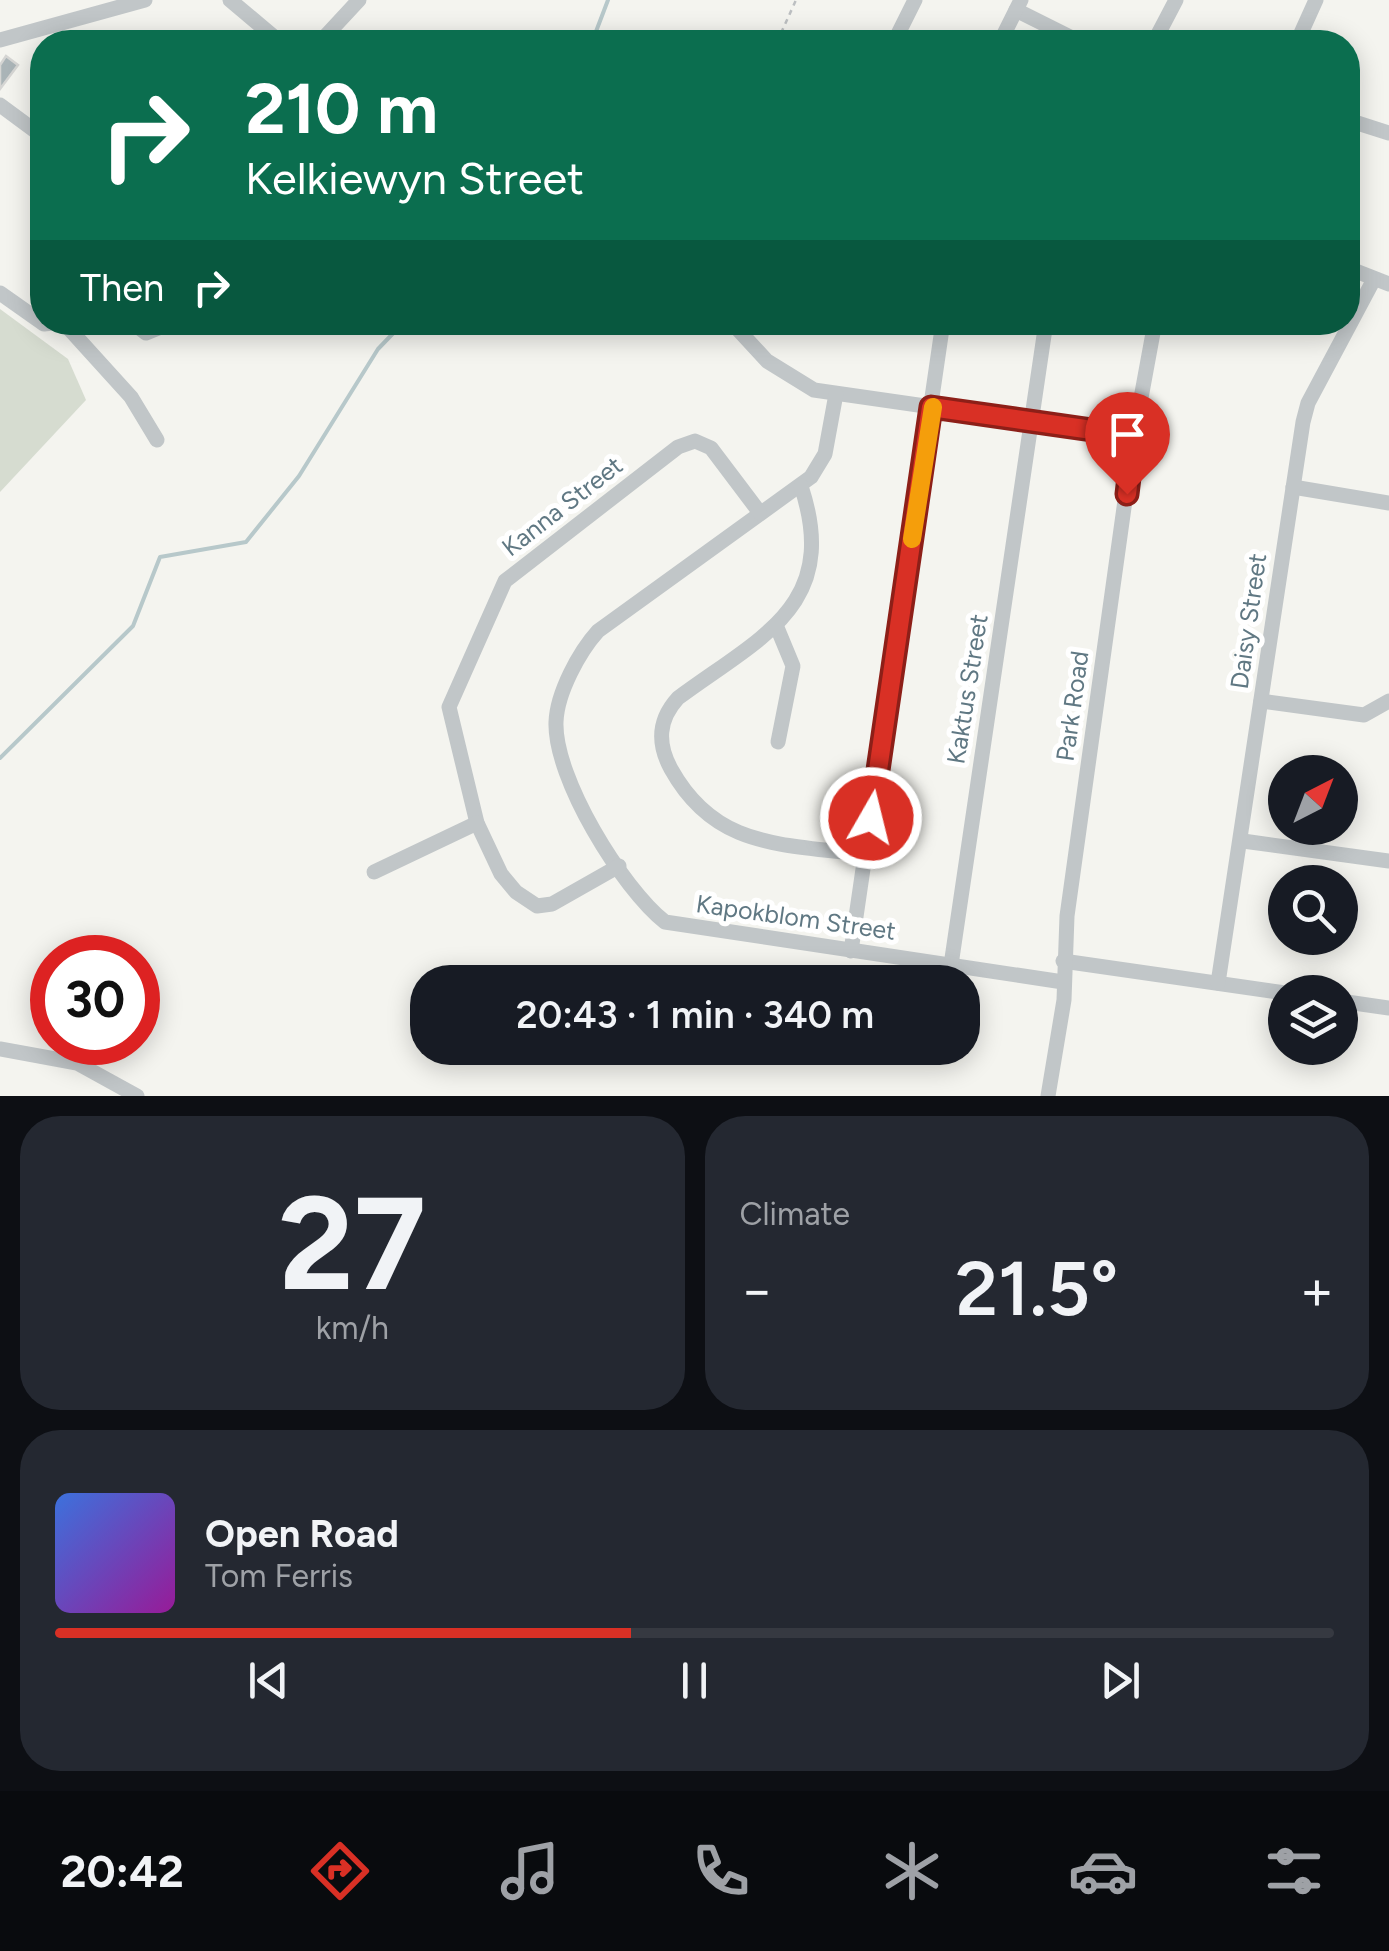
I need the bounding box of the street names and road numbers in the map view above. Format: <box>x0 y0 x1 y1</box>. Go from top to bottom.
street label: Kanna Street <box>496 450 628 562</box>
street label: Daisy Street <box>1224 551 1272 691</box>
street label: Kaktus Street <box>940 612 994 766</box>
street label: Park Road <box>1049 649 1095 763</box>
street label: Kapokblom Street <box>694 888 898 946</box>

